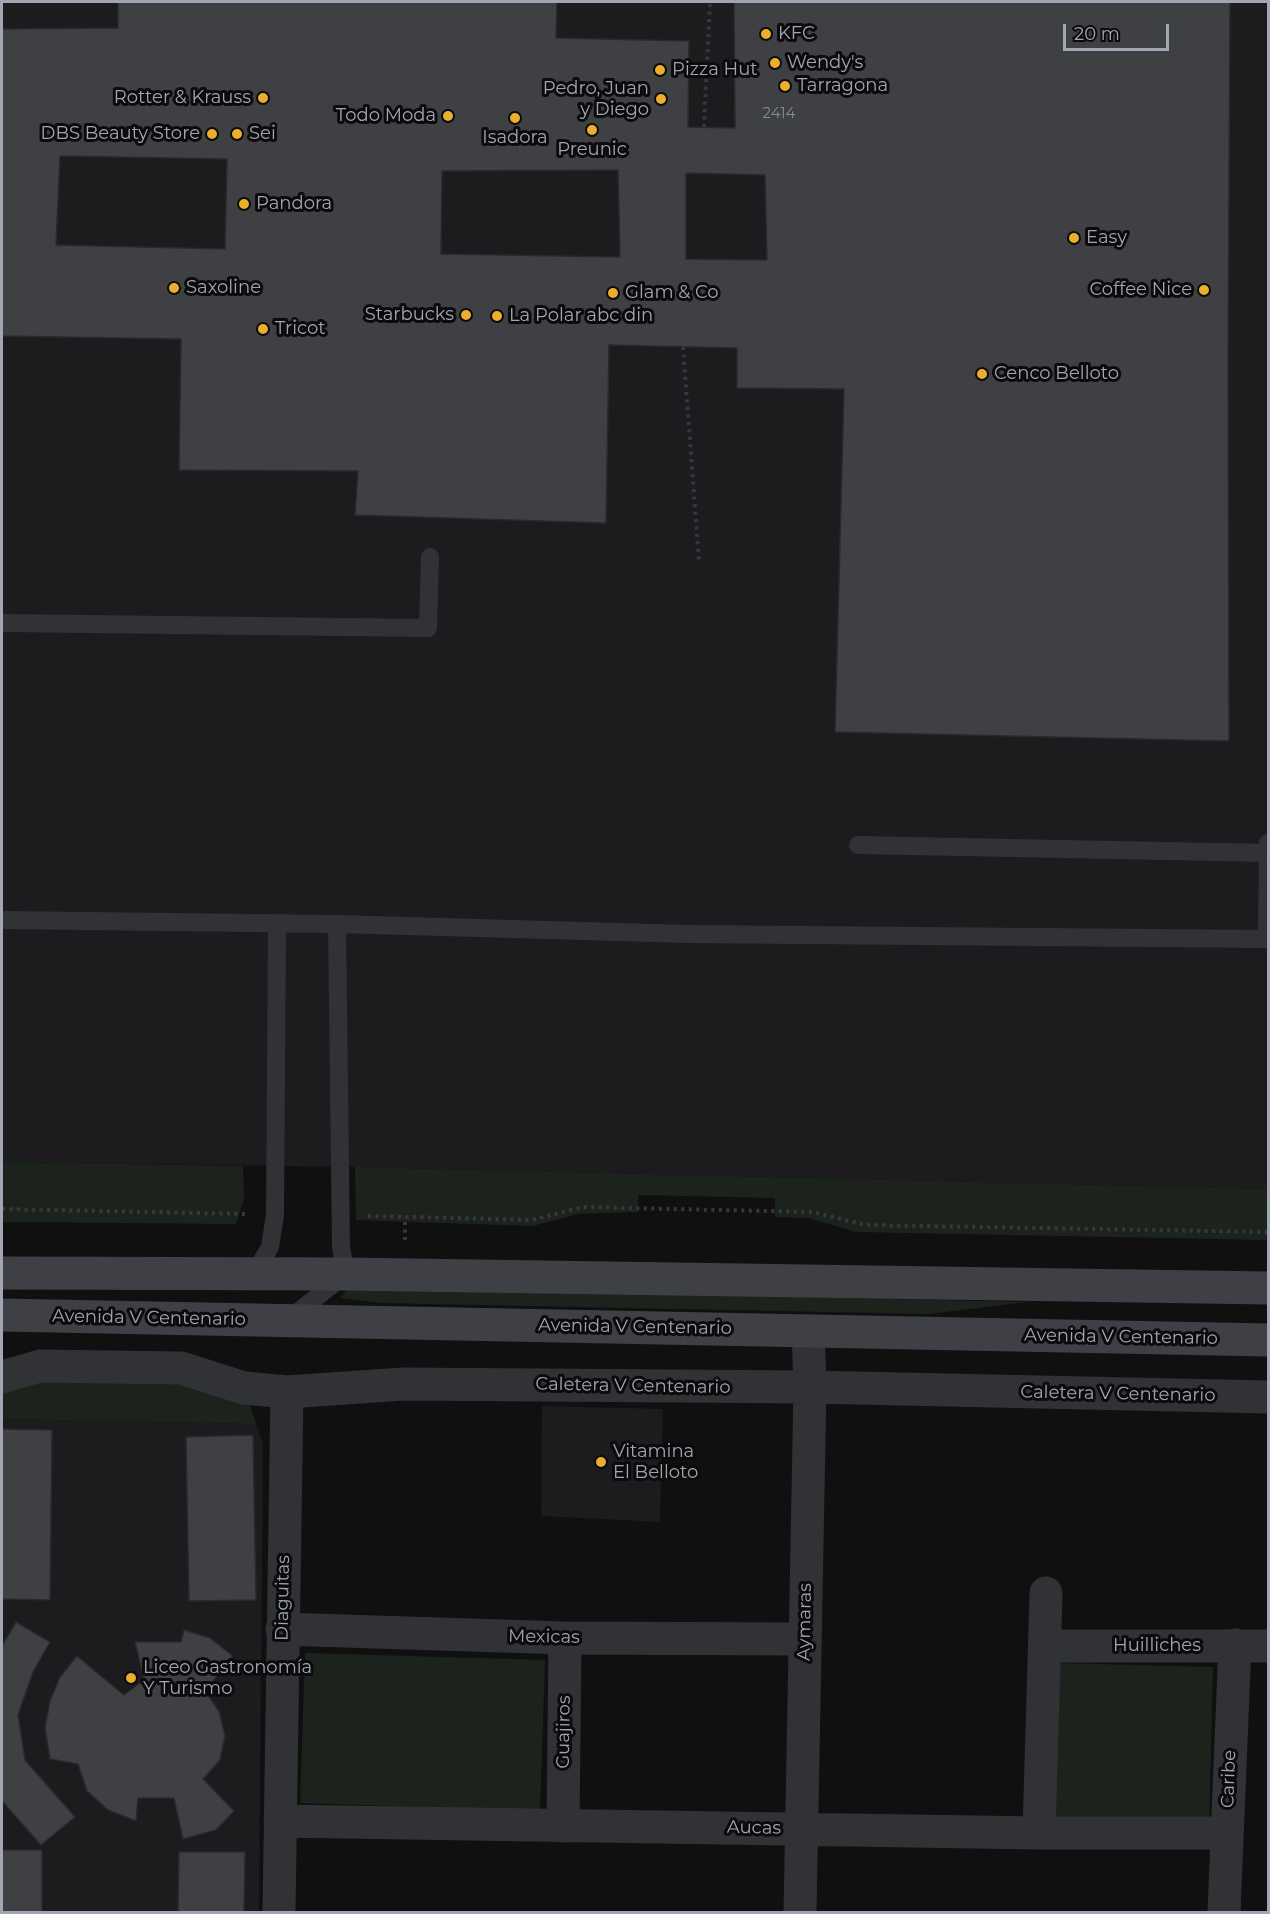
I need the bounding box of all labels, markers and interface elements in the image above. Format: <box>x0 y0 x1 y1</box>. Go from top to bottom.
scale bar <box>1066 12 1172 50</box>
place label: KFC <box>778 23 815 45</box>
text: 20 m <box>1074 23 1120 45</box>
marker: KFC <box>759 27 773 41</box>
place label: Wendy's <box>787 52 863 74</box>
marker: Wendy's <box>768 56 782 70</box>
place label: Pizza Hut <box>672 59 758 81</box>
marker: Pizza Hut <box>653 63 667 77</box>
place label: Tarragona <box>797 75 888 97</box>
place label: Pedro, Juan y Diego <box>543 78 649 121</box>
marker: Tarragona <box>778 79 792 93</box>
place label: Rotter & Krauss <box>114 87 251 109</box>
marker: Rotter & Krauss <box>256 91 270 105</box>
marker: Pedro, Juan y Diego <box>654 92 668 106</box>
place label: Todo Moda <box>336 105 436 127</box>
house number: 2414 <box>762 105 796 123</box>
marker: Todo Moda <box>441 109 455 123</box>
marker: Isadora <box>508 111 522 125</box>
place label: DBS Beauty Store <box>41 123 200 145</box>
place label: Sei <box>249 123 276 145</box>
marker: Preunic <box>585 123 599 137</box>
marker: DBS Beauty Store <box>205 127 219 141</box>
marker: Sei <box>230 127 244 141</box>
place label: Isadora <box>482 127 548 149</box>
place label: Preunic <box>557 139 627 161</box>
place label: Pandora <box>256 193 332 215</box>
marker: Pandora <box>237 197 251 211</box>
place label: Easy <box>1086 227 1127 249</box>
marker: Easy <box>1067 231 1081 245</box>
place label: Saxoline <box>186 277 261 299</box>
place label: Coffee Nice <box>1089 279 1192 301</box>
marker: Saxoline <box>167 281 181 295</box>
place label: Glam & Co <box>625 282 719 304</box>
marker: Coffee Nice <box>1197 283 1211 297</box>
marker: Glam & Co <box>606 286 620 300</box>
place label: Starbucks <box>365 304 454 326</box>
place label: La Polar abc din <box>509 305 653 327</box>
marker: Starbucks <box>459 308 473 322</box>
marker: La Polar abc din <box>490 309 504 323</box>
place label: Tricot <box>275 318 326 340</box>
marker: Tricot <box>256 322 270 336</box>
place label: Cenco Belloto <box>994 363 1119 385</box>
marker: Cenco Belloto <box>975 367 989 381</box>
street label: Avenida V Centenario <box>52 1306 246 1330</box>
street label: Avenida V Centenario <box>538 1315 732 1339</box>
street label: Avenida V Centenario <box>1024 1325 1218 1349</box>
street label: Caletera V Centenario <box>535 1373 731 1399</box>
street label: Caletera V Centenario <box>1020 1381 1216 1407</box>
place label: Vitamina El Belloto <box>613 1441 698 1484</box>
marker: Vitamina El Belloto <box>594 1455 608 1469</box>
street label: Diaguitas <box>271 1555 295 1641</box>
street label: Aymaras <box>794 1583 816 1661</box>
street label: Mexicas <box>508 1626 580 1648</box>
street label: Huilliches <box>1113 1635 1201 1657</box>
place label: Liceo Gastronomía Y Turismo <box>143 1657 312 1700</box>
marker: Liceo Gastronomía Y Turismo <box>124 1671 138 1685</box>
street label: Guajiros <box>553 1695 575 1769</box>
street label: Caribe <box>1217 1750 1241 1808</box>
street label: Aucas <box>727 1817 781 1839</box>

